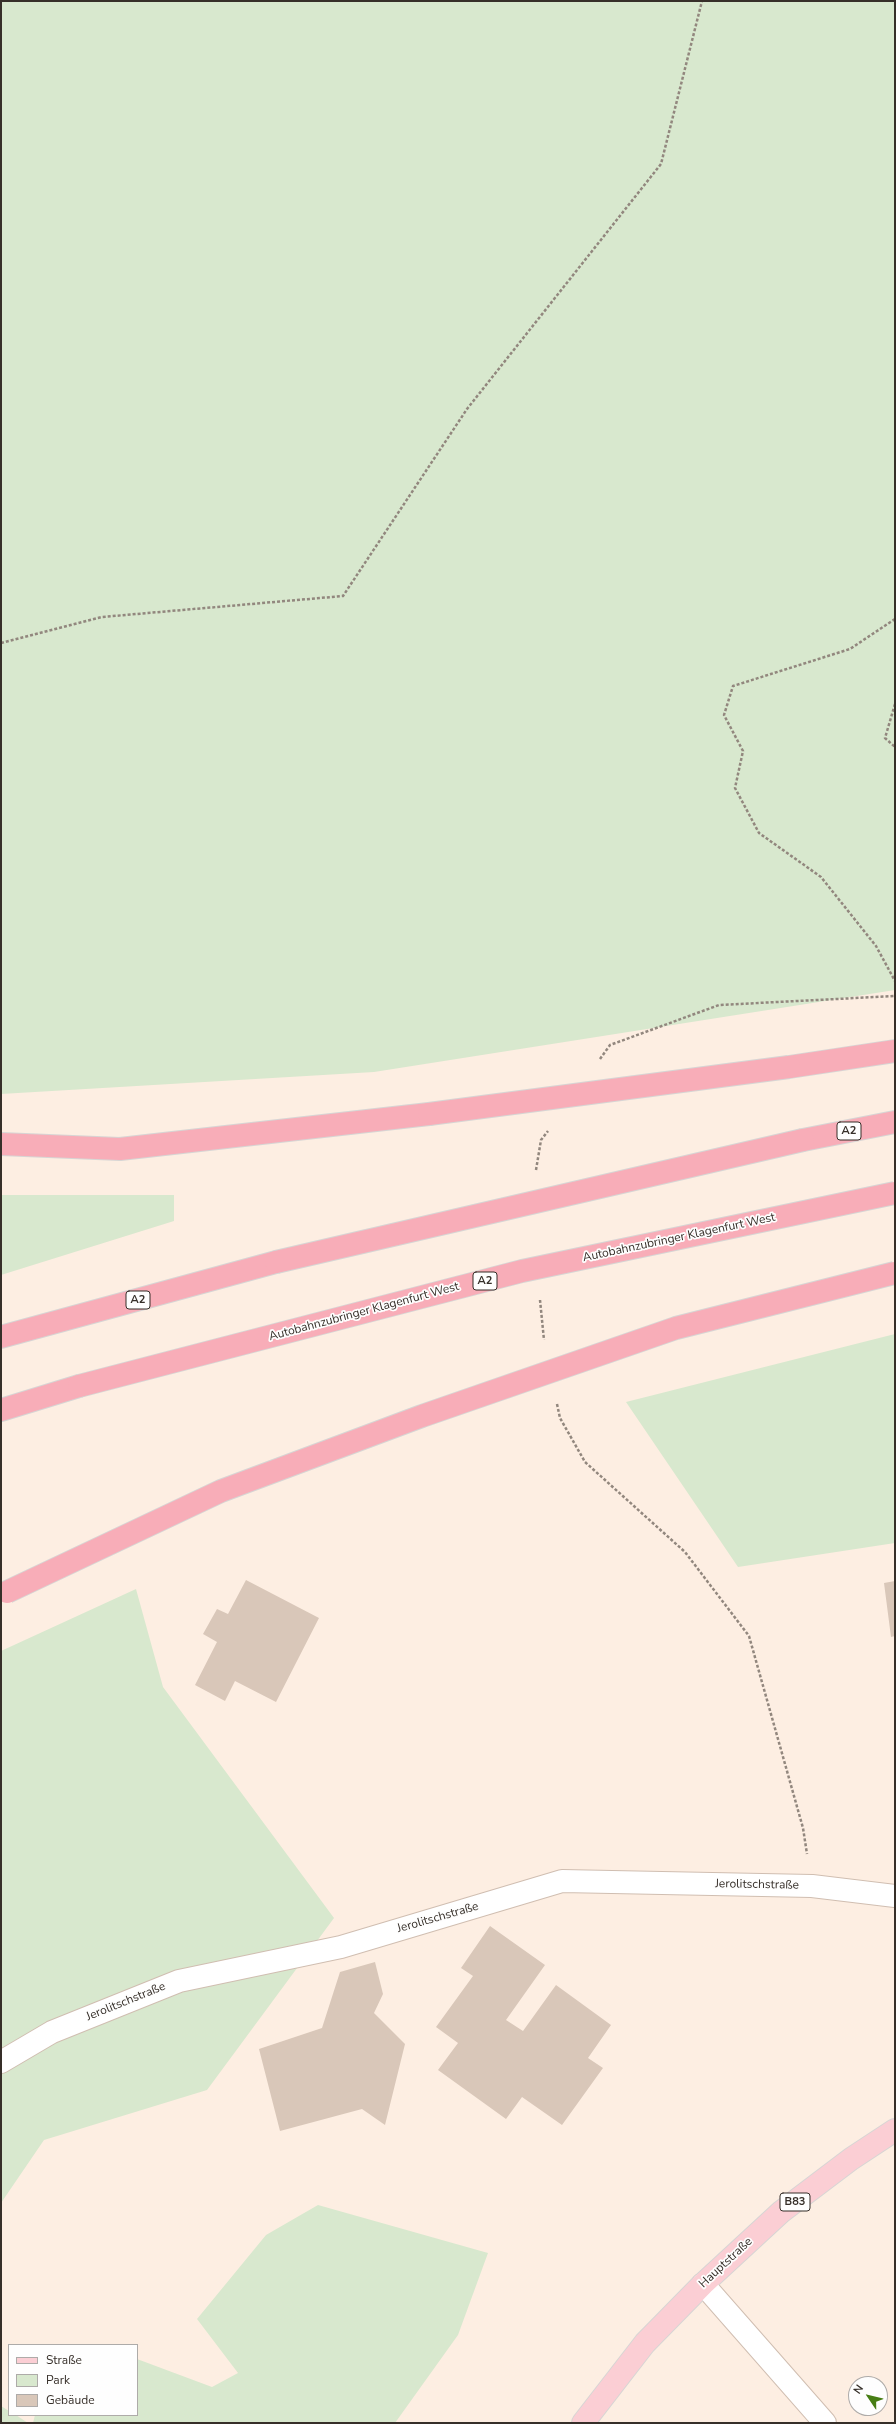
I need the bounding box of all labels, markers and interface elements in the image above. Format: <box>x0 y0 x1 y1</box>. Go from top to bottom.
road number: A2 <box>837 1122 861 1140</box>
street label: Autobahnzubringer Klagenfurt West <box>581 1211 777 1265</box>
road number: A2 <box>473 1272 497 1290</box>
street label: Autobahnzubringer Klagenfurt West <box>267 1280 461 1344</box>
road number: A2 <box>126 1291 150 1309</box>
street label: Jerolitschstraße <box>715 1877 799 1893</box>
street label: Jerolitschstraße <box>396 1899 480 1937</box>
street label: Jerolitschstraße <box>84 1980 168 2024</box>
road number: B83 <box>780 2193 810 2211</box>
street label: Hauptstraße <box>696 2235 756 2291</box>
legend <box>8 2344 138 2416</box>
text: Straße <box>46 2352 82 2368</box>
text: Park <box>46 2372 70 2388</box>
north arrow <box>848 2376 888 2416</box>
text: N <box>850 2382 867 2397</box>
text: Gebäude <box>46 2392 95 2408</box>

